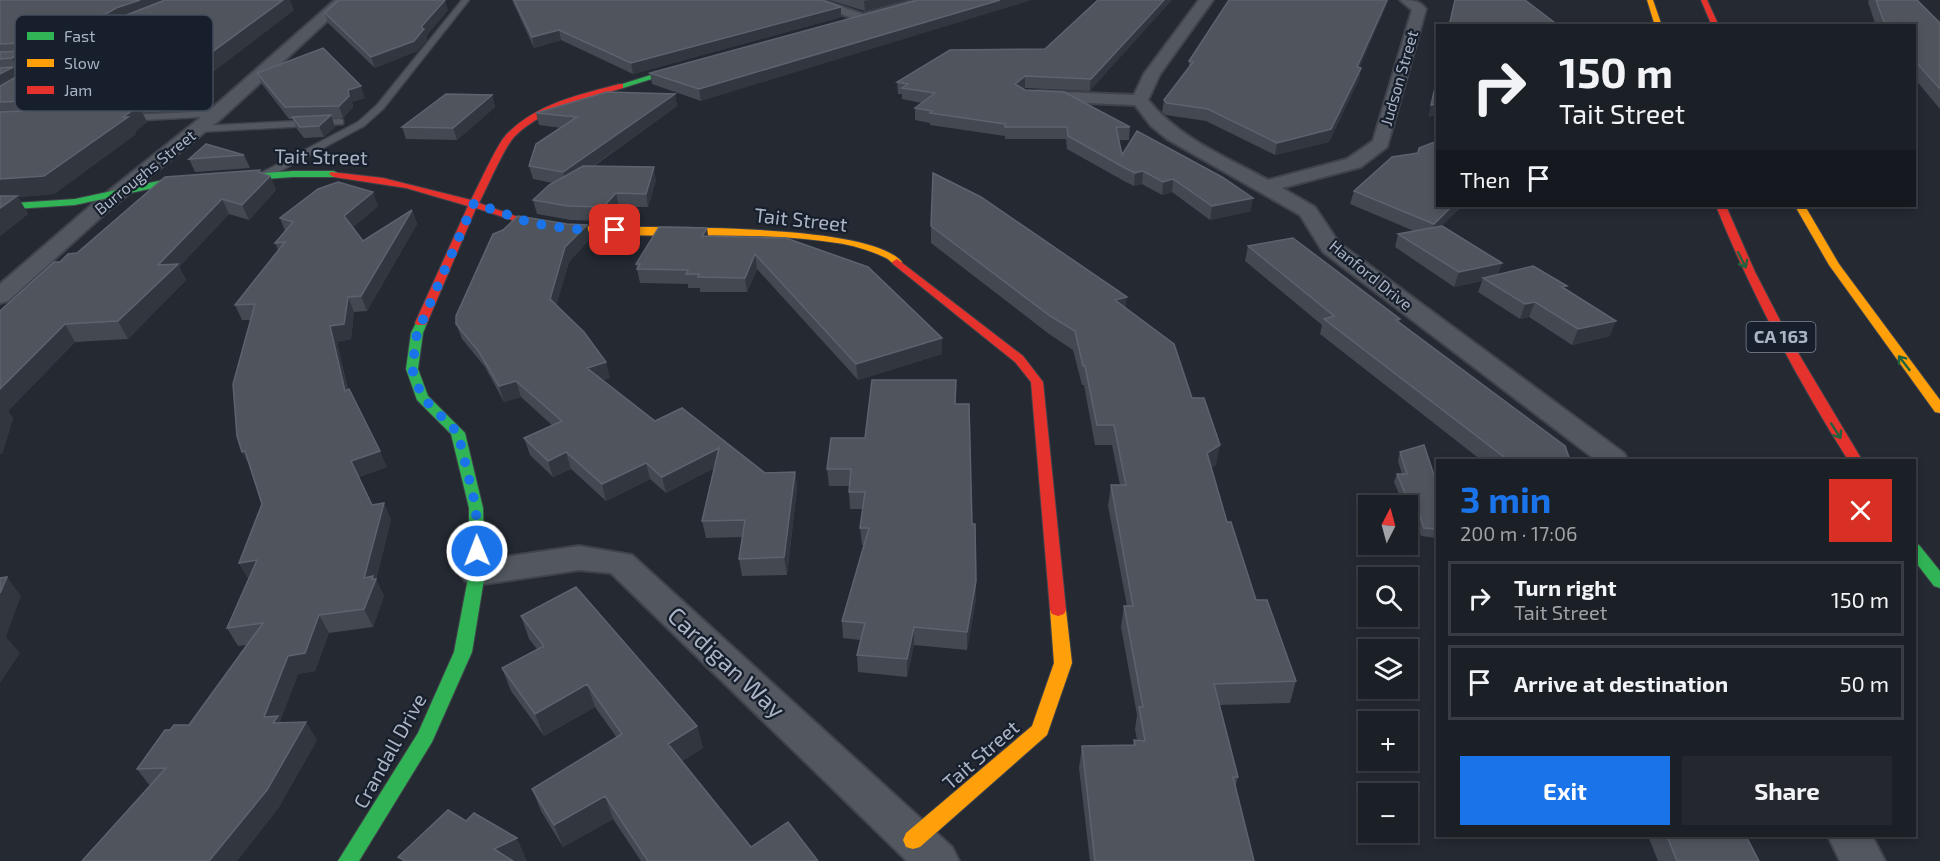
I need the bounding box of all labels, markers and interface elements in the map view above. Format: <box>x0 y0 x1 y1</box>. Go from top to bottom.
legend <box>15 15 213 111</box>
text: Fast <box>64 26 95 45</box>
street label: Judson Street <box>1376 28 1421 128</box>
text: 150 m <box>1559 46 1673 96</box>
icon: right <box>1460 48 1538 126</box>
text: Slow <box>64 53 100 72</box>
text: Jam <box>64 80 92 99</box>
text: Tait Street <box>1559 97 1685 129</box>
street label: Burroughs Street <box>90 125 199 218</box>
street label: Tait Street <box>274 143 368 169</box>
icon: arrive <box>1522 162 1555 195</box>
text: Then <box>1460 166 1510 192</box>
street label: Tait Street <box>753 202 849 236</box>
pin <box>589 204 640 255</box>
icon: arrive <box>598 213 631 246</box>
street label: Hanford Drive <box>1326 236 1416 314</box>
one-way arrow <box>1737 250 1749 268</box>
road number: CA 163 <box>1746 322 1816 352</box>
one-way arrow <box>1898 355 1911 371</box>
one-way arrow <box>1830 422 1842 439</box>
text: 3 min <box>1460 477 1551 520</box>
button: close <box>1829 479 1892 542</box>
north arrow <box>1358 495 1418 555</box>
map controls <box>1358 495 1418 843</box>
position arrow <box>445 519 509 583</box>
text: 200 m · 17:06 <box>1460 521 1577 545</box>
button: search <box>1358 567 1418 627</box>
text: Turn right <box>1514 574 1616 600</box>
icon: right <box>1463 582 1496 615</box>
text: 150 m <box>1831 586 1889 612</box>
street label: Cardigan Way <box>662 600 792 724</box>
text: Tait Street <box>1514 600 1607 624</box>
button: layers <box>1358 639 1418 699</box>
icon: arrive <box>1463 666 1496 699</box>
text: Arrive at destination <box>1514 670 1728 696</box>
text: 50 m <box>1840 670 1889 696</box>
street label: Crandall Drive <box>348 689 431 812</box>
button: + <box>1358 711 1418 771</box>
street label: Tait Street <box>937 714 1024 794</box>
button: Exit <box>1460 756 1670 825</box>
button: Share <box>1682 756 1892 825</box>
button: − <box>1358 783 1418 843</box>

